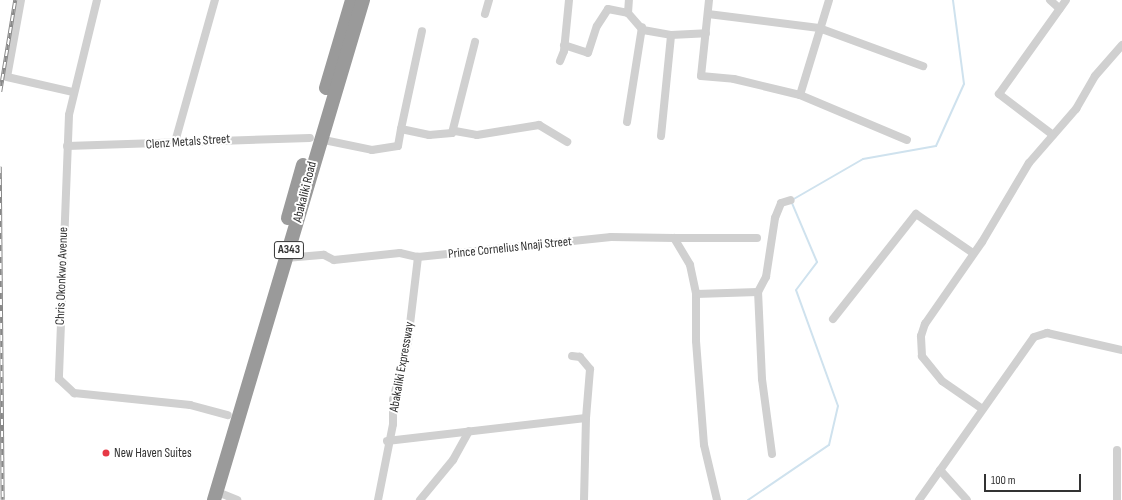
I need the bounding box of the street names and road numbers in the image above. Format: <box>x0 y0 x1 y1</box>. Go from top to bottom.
street label: Clenz Metals Street <box>145 131 231 153</box>
street label: Abakaliki Road <box>290 160 320 224</box>
street label: Chris Okonkwo Avenue <box>52 227 72 325</box>
street label: Prince Cornelius Nnaji Street <box>447 234 573 262</box>
road number: A343 <box>273 240 305 260</box>
street label: Abakaliki Expressway <box>386 321 418 413</box>

